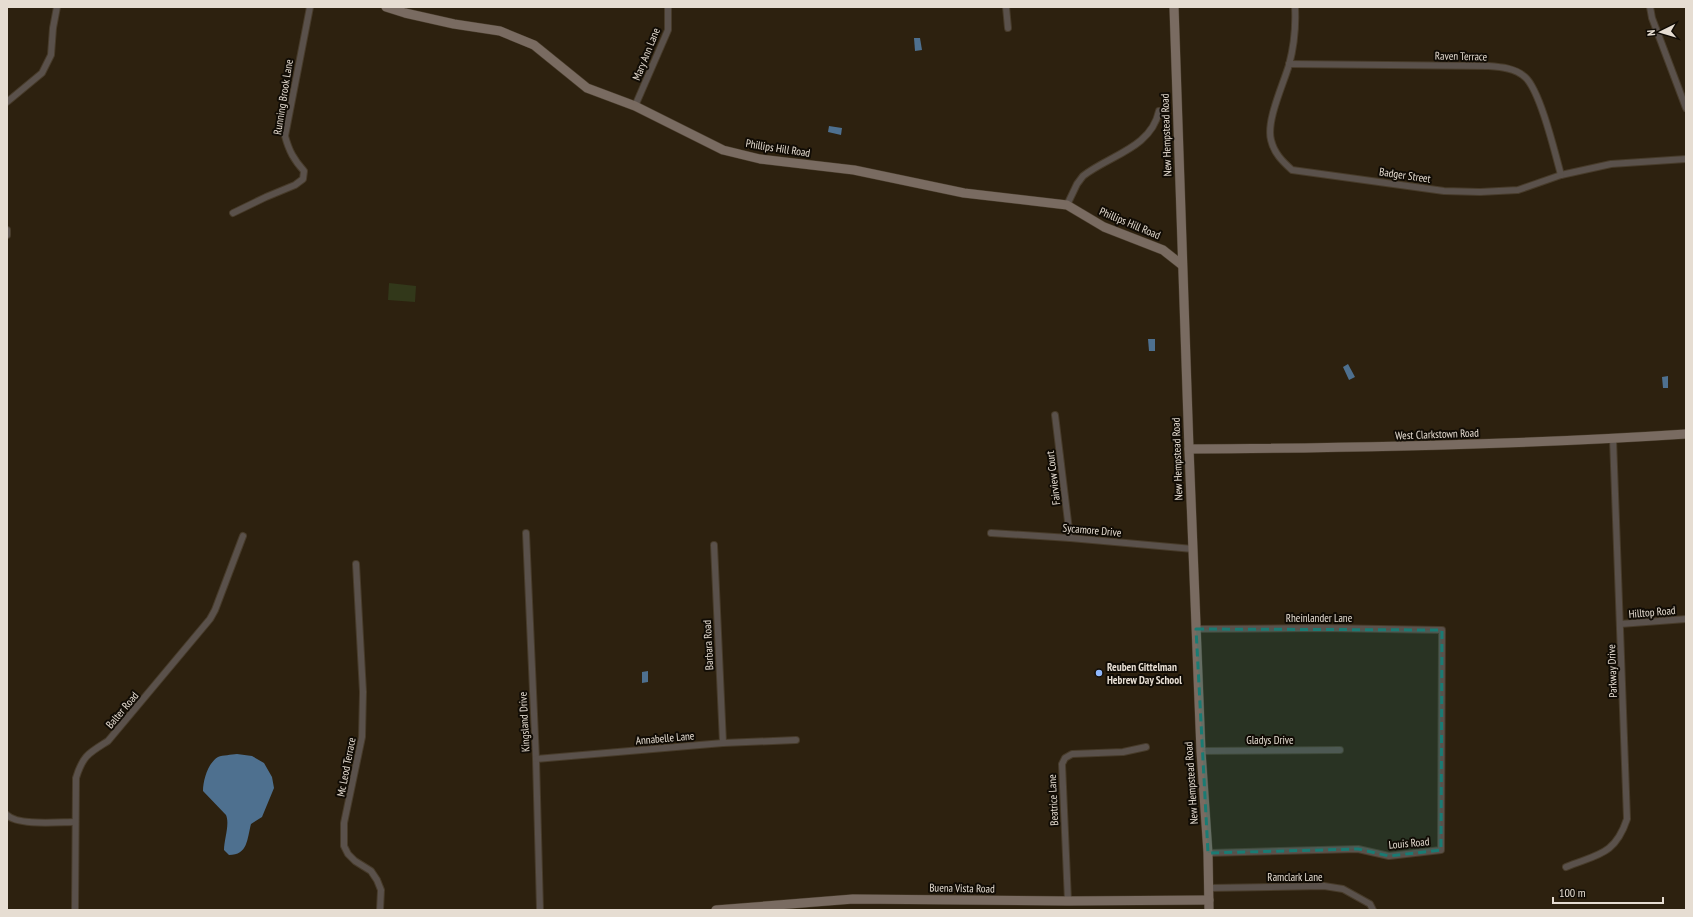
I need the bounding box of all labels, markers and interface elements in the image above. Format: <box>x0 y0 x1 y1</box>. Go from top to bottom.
north arrow <box>1641 12 1681 52</box>
street label: Mary Ann Lane <box>629 25 663 82</box>
text: N <box>1644 29 1658 36</box>
street label: Raven Terrace <box>1435 49 1488 63</box>
street label: Running Brook Lane <box>270 58 296 136</box>
street label: New Hempstead Road <box>1158 93 1174 177</box>
street label: Phillips Hill Road <box>745 136 811 160</box>
street label: Badger Street <box>1378 164 1432 186</box>
street label: Phillips Hill Road <box>1097 204 1163 242</box>
street label: New Hempstead Road <box>1169 417 1185 501</box>
street label: West Clarkstown Road <box>1395 426 1479 442</box>
street label: Fairview Court <box>1043 450 1063 506</box>
street label: Sycamore Drive <box>1062 520 1122 540</box>
street label: Hilltop Road <box>1628 603 1676 621</box>
street label: Rheinlander Lane <box>1286 611 1353 625</box>
street label: Barbara Road <box>700 619 716 670</box>
street label: Parkway Drive <box>1604 644 1620 698</box>
place label: Reuben Gittelman Hebrew Day School <box>1107 660 1182 687</box>
marker: Reuben Gittelman Hebrew Day School <box>1094 668 1104 678</box>
street label: Balter Road <box>103 689 142 731</box>
street label: Kingsland Drive <box>515 691 533 752</box>
street label: Annabelle Lane <box>635 728 695 748</box>
street label: Gladys Drive <box>1246 733 1294 747</box>
street label: Mc Leod Terrace <box>333 736 359 798</box>
street label: New Hempstead Road <box>1181 741 1201 825</box>
street label: Beatrice Lane <box>1045 774 1061 826</box>
street label: Louis Road <box>1388 834 1430 852</box>
street label: Ramclark Lane <box>1267 870 1323 884</box>
scale bar <box>1553 879 1663 905</box>
street label: Buena Vista Road <box>929 880 995 896</box>
text: 100 m <box>1559 885 1586 900</box>

